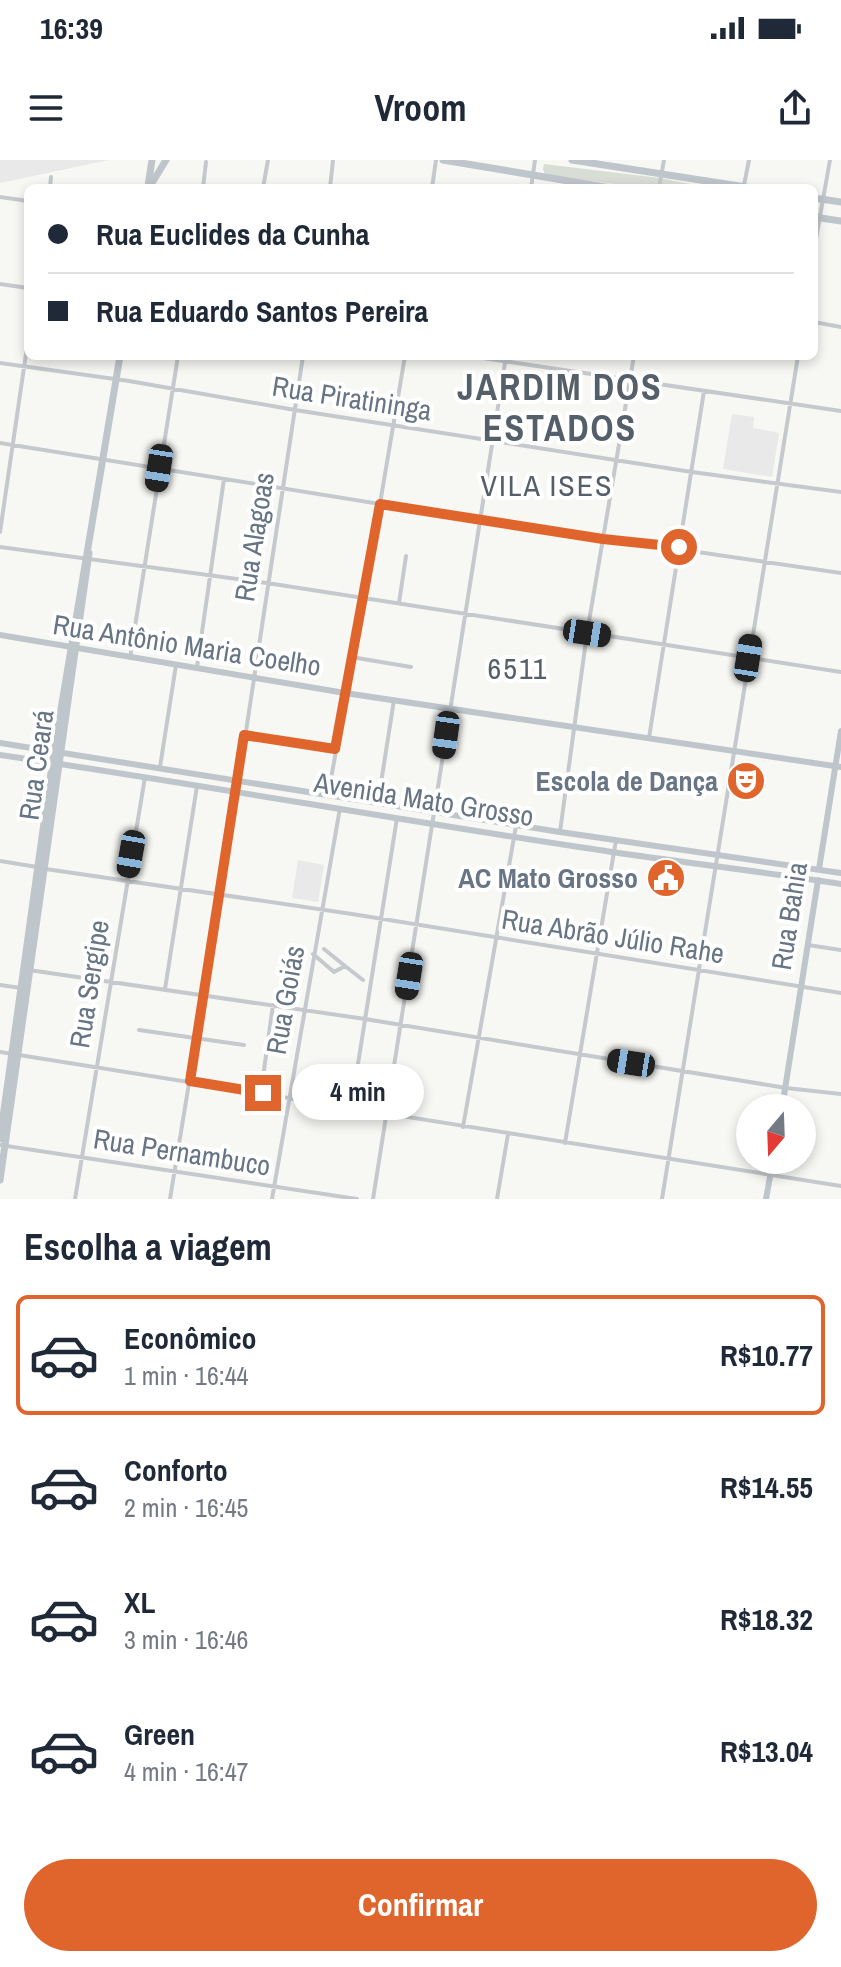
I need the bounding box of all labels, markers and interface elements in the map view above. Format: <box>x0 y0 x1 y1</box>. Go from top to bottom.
text: 16:39 <box>40 8 103 48</box>
text: Vroom <box>375 84 466 132</box>
icon: menu <box>24 86 68 130</box>
icon: share <box>773 86 817 130</box>
text: Rua Euclides da Cunha <box>96 214 369 254</box>
text: Rua Eduardo Santos Pereira <box>96 291 428 331</box>
district label: JARDIM DOS ESTADOS <box>457 363 663 452</box>
street label: Rua Piratininga <box>270 367 435 429</box>
car <box>143 442 175 494</box>
district label: VILA ISES <box>481 465 613 505</box>
street label: Rua Alagoas <box>225 470 283 604</box>
route start <box>661 529 697 565</box>
street label: Rua Antônio Maria Coelho <box>50 605 324 685</box>
car <box>561 617 613 649</box>
car <box>732 632 764 684</box>
district label: 6511 <box>488 648 548 688</box>
street label: Rua Ceará <box>9 707 63 823</box>
car <box>431 710 461 760</box>
theatre icon: Escola de Dança <box>725 760 767 802</box>
place label: Escola de Dança <box>535 762 718 800</box>
street label: Avenida Mato Grosso <box>311 763 536 835</box>
car <box>115 828 147 880</box>
public building icon: AC Mato Grosso <box>645 857 687 899</box>
place label: AC Mato Grosso <box>458 859 638 897</box>
street label: Rua Bahia <box>762 859 816 973</box>
street label: Rua Abrão Júlio Rahe <box>499 900 727 972</box>
street label: Rua Sergipe <box>60 917 118 1051</box>
street label: Rua Goiás <box>257 943 313 1057</box>
car <box>393 950 425 1002</box>
car <box>605 1047 657 1079</box>
callout: 4 min <box>291 1065 423 1121</box>
text: 4 min <box>330 1074 386 1109</box>
route end <box>245 1075 281 1111</box>
north arrow <box>736 1094 816 1174</box>
map controls <box>736 1094 816 1174</box>
street label: Rua Pernambuco <box>91 1119 273 1185</box>
text: Escolha a viagem <box>24 1223 272 1271</box>
text: Econômico <box>124 1318 257 1358</box>
icon: car <box>28 1319 100 1391</box>
text: R$10.77 <box>720 1335 813 1375</box>
text: 1 min · 16:44 <box>124 1358 248 1393</box>
text: Conforto <box>124 1450 228 1490</box>
icon: car <box>28 1451 100 1523</box>
text: R$14.55 <box>720 1467 813 1507</box>
text: 2 min · 16:45 <box>124 1490 248 1525</box>
text: XL <box>124 1582 155 1622</box>
icon: car <box>28 1583 100 1655</box>
text: R$18.32 <box>720 1599 813 1639</box>
text: 3 min · 16:46 <box>124 1622 248 1657</box>
text: Green <box>124 1714 195 1754</box>
icon: car <box>28 1715 100 1787</box>
text: R$13.04 <box>720 1731 813 1771</box>
text: 4 min · 16:47 <box>124 1754 248 1789</box>
button: Confirmar <box>24 1859 817 1951</box>

